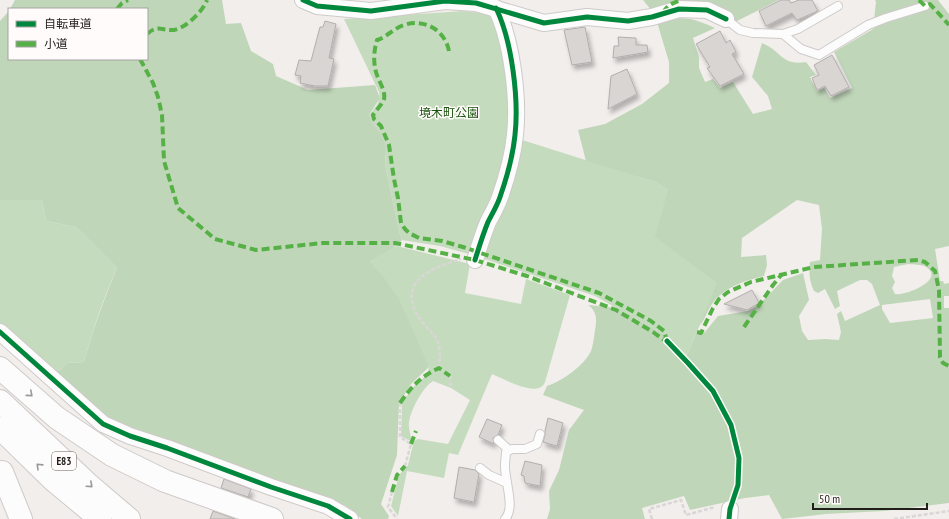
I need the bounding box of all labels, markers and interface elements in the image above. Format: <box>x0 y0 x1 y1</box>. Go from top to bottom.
legend <box>8 8 148 60</box>
text: 自転車道 <box>44 16 92 31</box>
text: 小道 <box>44 36 68 51</box>
park label: 境木町公園 <box>419 105 479 120</box>
one-way arrow <box>25 389 32 396</box>
road number: E83 <box>52 452 76 470</box>
one-way arrow <box>36 463 44 471</box>
one-way arrow <box>85 481 92 488</box>
scale bar <box>813 485 927 511</box>
text: 50 m <box>819 491 840 506</box>

